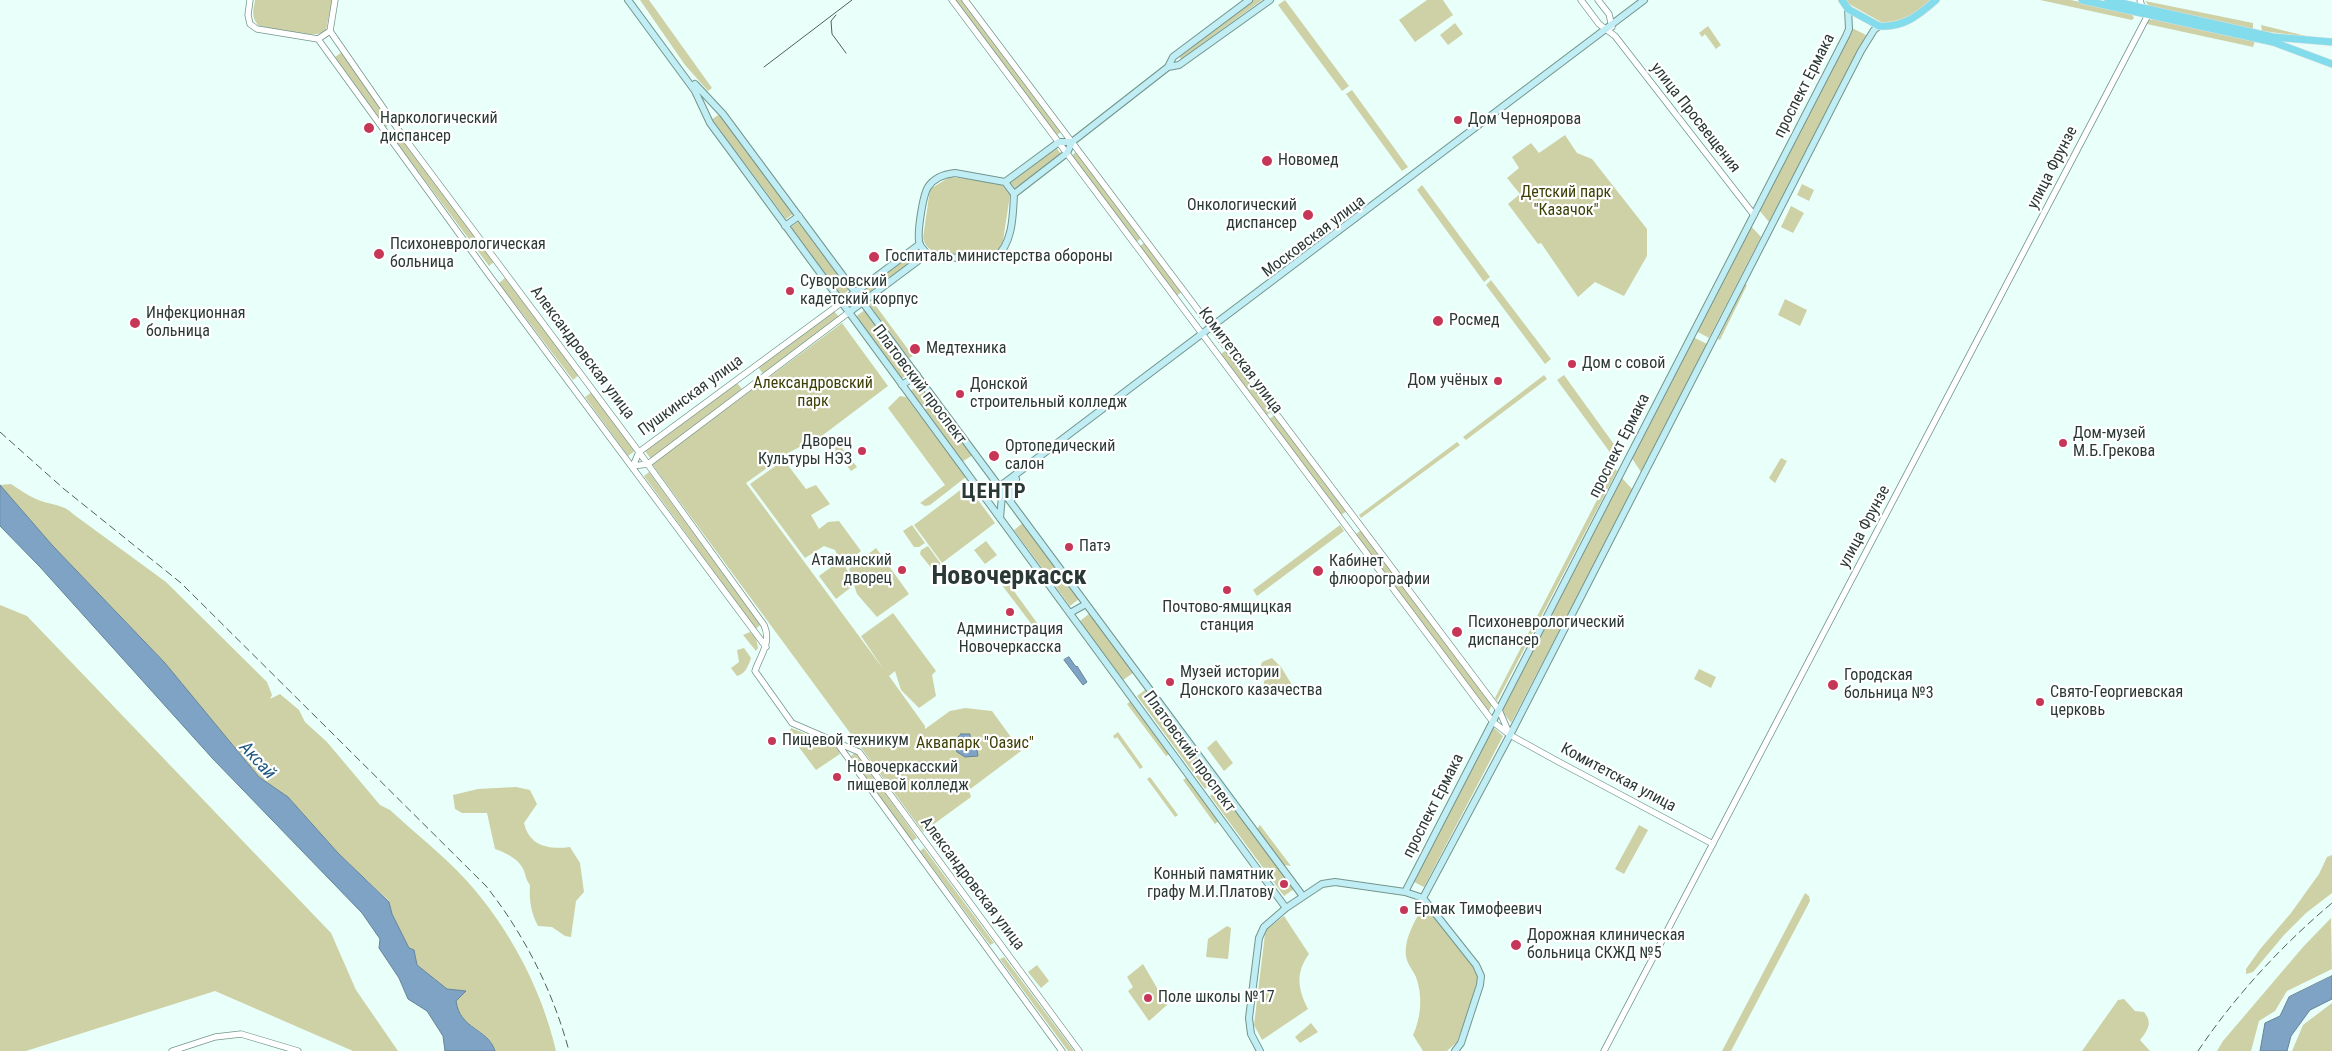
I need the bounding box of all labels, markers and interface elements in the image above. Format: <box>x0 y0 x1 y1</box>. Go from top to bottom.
street label: проспект Ермака <box>1770 31 1840 141</box>
street label: улица Просвещения <box>1646 59 1744 177</box>
place label: Наркологический диспансер <box>380 109 498 147</box>
place label: Дом Черноярова <box>1468 110 1581 130</box>
marker: Дом Черноярова <box>1452 114 1464 126</box>
marker: Наркологический диспансер <box>362 121 376 135</box>
street label: улица Фрунзе <box>2024 123 2082 213</box>
place label: Новомед <box>1278 151 1338 171</box>
marker: Новомед <box>1260 154 1274 168</box>
park label: Детский парк "Казачок" <box>1521 183 1611 221</box>
street label: Московская улица <box>1259 192 1369 282</box>
place label: Онкологический диспансер <box>1187 196 1297 234</box>
marker: Онкологический диспансер <box>1301 208 1315 222</box>
place label: Психоневрологическая больница <box>390 235 546 273</box>
marker: Психоневрологическая больница <box>372 247 386 261</box>
place label: Госпиталь министерства обороны <box>885 247 1113 267</box>
marker: Госпиталь министерства обороны <box>867 250 881 264</box>
place label: Суворовский кадетский корпус <box>800 272 918 310</box>
street label: Александровская улица <box>526 283 638 423</box>
marker: Суворовский кадетский корпус <box>784 285 796 297</box>
place label: Инфекционная больница <box>146 304 246 342</box>
street label: Комитетская улица <box>1194 304 1286 418</box>
place label: Росмед <box>1449 311 1500 331</box>
marker: Росмед <box>1431 314 1445 328</box>
marker: Инфекционная больница <box>128 316 142 330</box>
street label: Платовский проспект <box>868 321 970 449</box>
place label: Медтехника <box>926 339 1006 359</box>
marker: Медтехника <box>908 342 922 356</box>
street label: Пушкинская улица <box>635 352 747 440</box>
place label: Дом с совой <box>1582 354 1665 374</box>
marker: Дом с совой <box>1566 358 1578 370</box>
place label: Дом учёных <box>1408 371 1488 391</box>
park label: Александровский парк <box>753 374 873 412</box>
place label: Донской строительный колледж <box>970 375 1127 413</box>
marker: Дом учёных <box>1492 375 1504 387</box>
marker: Донской строительный колледж <box>954 388 966 400</box>
street label: проспект Ермака <box>1585 391 1655 501</box>
place label: Дом-музей М.Б.Грекова <box>2073 424 2155 462</box>
place label: Дворец Культуры НЭЗ <box>758 432 852 470</box>
place label: Ортопедический салон <box>1005 437 1115 475</box>
marker: Дом-музей М.Б.Грекова <box>2057 437 2069 449</box>
marker: Дворец Культуры НЭЗ <box>856 445 868 457</box>
marker: Ортопедический салон <box>987 449 1001 463</box>
district label: ЦЕНТР <box>961 480 1027 506</box>
street label: улица Фрунзе <box>1835 483 1895 571</box>
place label: Патэ <box>1079 537 1111 557</box>
marker: Патэ <box>1063 541 1075 553</box>
place label: Атаманский дворец <box>811 551 892 589</box>
place label: Кабинет флюорографии <box>1329 552 1430 590</box>
district label: Новочеркасск <box>931 561 1087 593</box>
marker: Атаманский дворец <box>896 564 908 576</box>
marker: Кабинет флюорографии <box>1311 564 1325 578</box>
marker: Почтово-ямщицкая станция <box>1221 584 1233 596</box>
place label: Почтово-ямщицкая станция <box>1162 598 1292 636</box>
marker: Администрация Новочеркасска <box>1004 606 1016 618</box>
place label: Психоневрологический диспансер <box>1468 613 1625 651</box>
place label: Администрация Новочеркасска <box>957 620 1063 658</box>
marker: Психоневрологический диспансер <box>1450 625 1464 639</box>
place label: Музей истории Донского казачества <box>1180 663 1322 701</box>
place label: Городская больница №3 <box>1844 666 1934 704</box>
marker: Музей истории Донского казачества <box>1164 676 1176 688</box>
marker: Городская больница №3 <box>1826 678 1840 692</box>
place label: Свято-Георгиевская церковь <box>2050 683 2183 721</box>
street label: Платовский проспект <box>1139 688 1239 816</box>
marker: Свято-Георгиевская церковь <box>2034 696 2046 708</box>
place label: Пищевой техникум <box>782 731 909 751</box>
park label: Аквапарк "Оазис" <box>916 734 1034 754</box>
marker: Пищевой техникум <box>766 735 778 747</box>
water label: Аксай <box>234 738 280 784</box>
street label: Комитетская улица <box>1557 740 1679 816</box>
street label: проспект Ермака <box>1399 751 1469 861</box>
place label: Новочеркасский пищевой колледж <box>847 758 969 796</box>
marker: Новочеркасский пищевой колледж <box>831 771 843 783</box>
street label: Александровская улица <box>916 814 1028 954</box>
place label: Конный памятник графу М.И.Платову <box>1147 865 1274 903</box>
marker: Конный памятник графу М.И.Платову <box>1278 878 1290 890</box>
place label: Ермак Тимофеевич <box>1414 900 1542 920</box>
marker: Ермак Тимофеевич <box>1398 904 1410 916</box>
place label: Дорожная клиническая больница СКЖД №5 <box>1527 926 1685 964</box>
marker: Дорожная клиническая больница СКЖД №5 <box>1509 938 1523 952</box>
place label: Поле школы №17 <box>1158 988 1275 1008</box>
marker: Поле школы №17 <box>1142 992 1154 1004</box>

